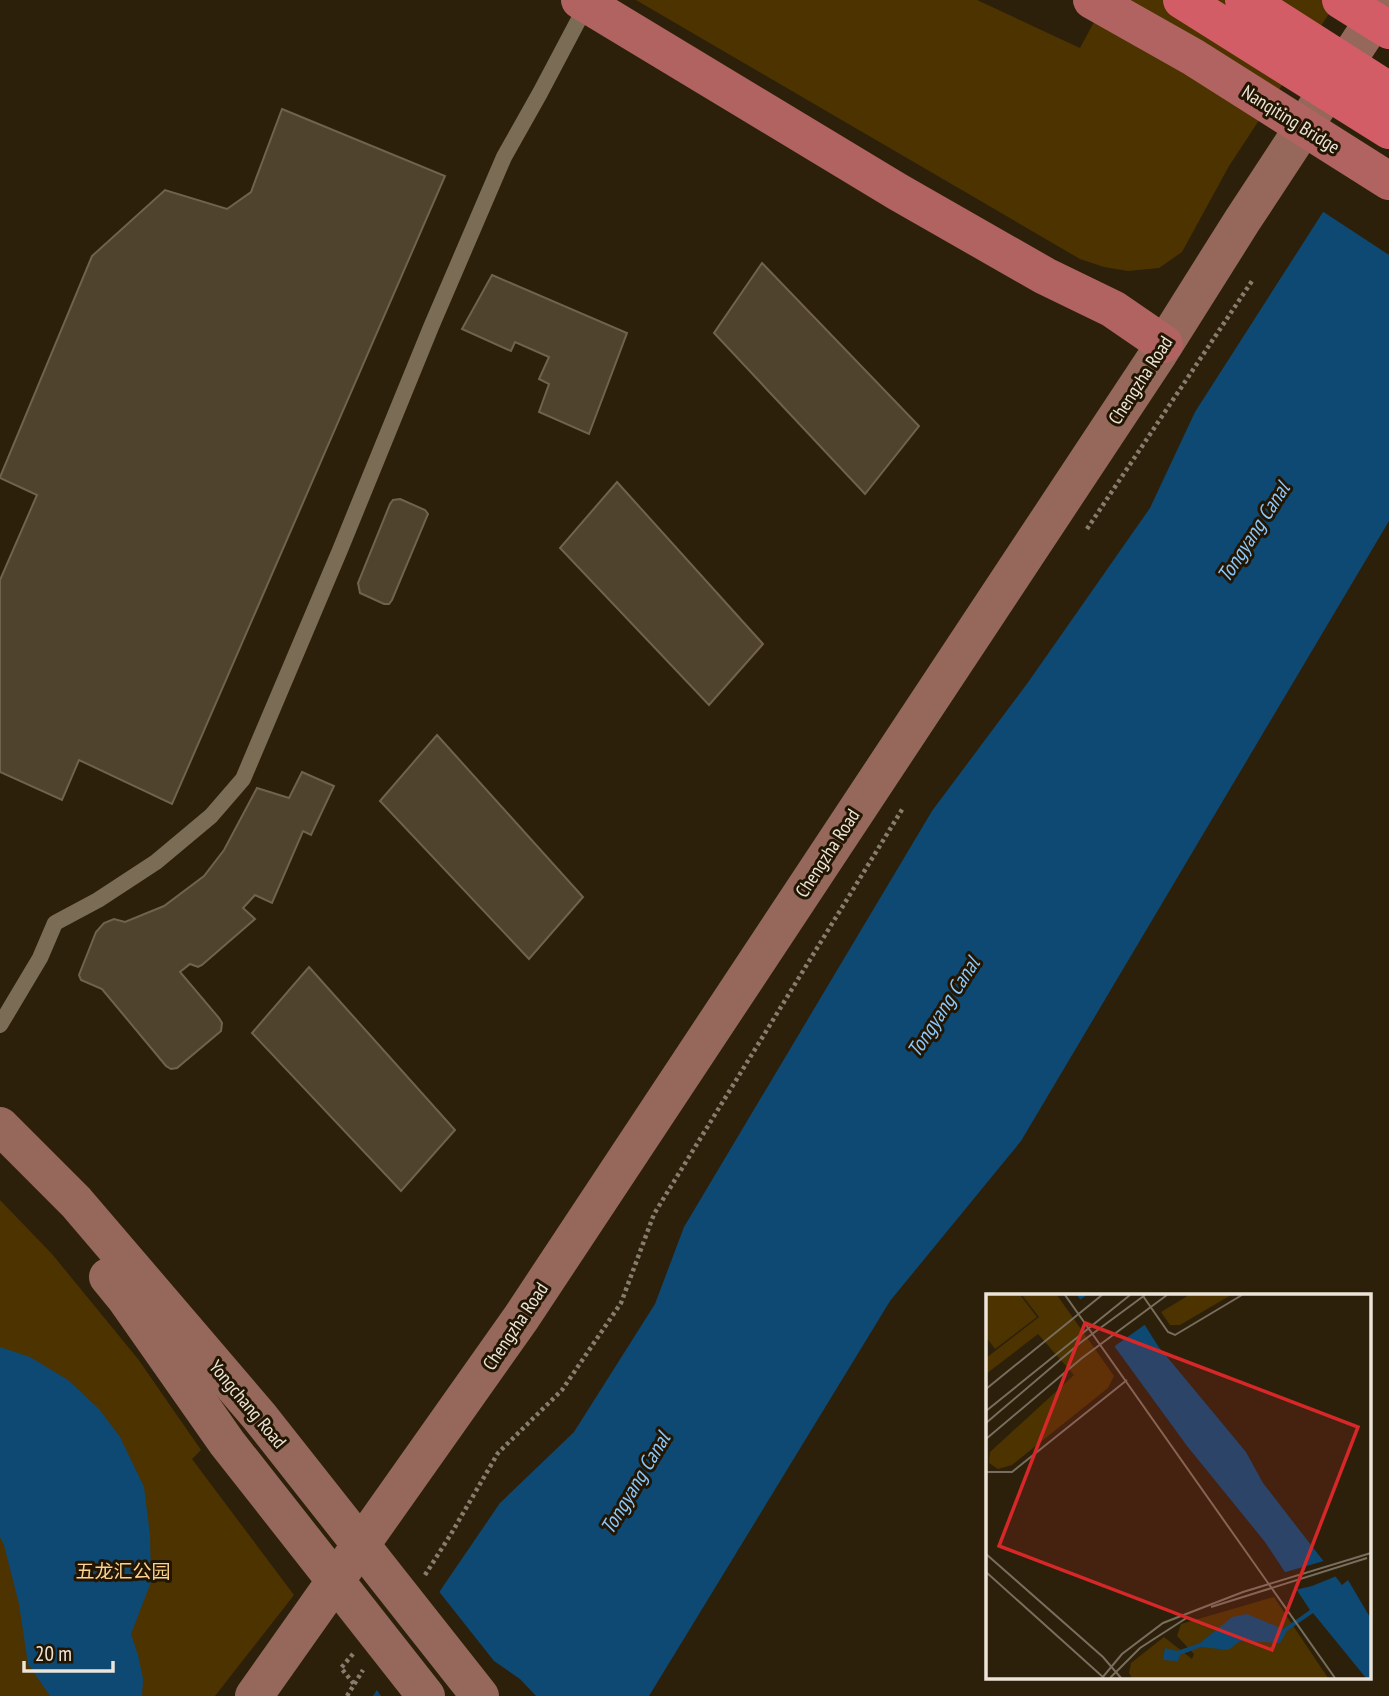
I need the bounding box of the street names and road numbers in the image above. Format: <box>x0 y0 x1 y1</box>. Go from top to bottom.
street label: Nanqiting Bridge <box>1238 79 1345 159</box>
street label: Chengzha Road <box>1103 331 1177 429</box>
street label: Chengzha Road <box>790 804 864 902</box>
street label: Chengzha Road <box>477 1278 553 1374</box>
street label: Yongchang Road <box>204 1355 292 1453</box>

